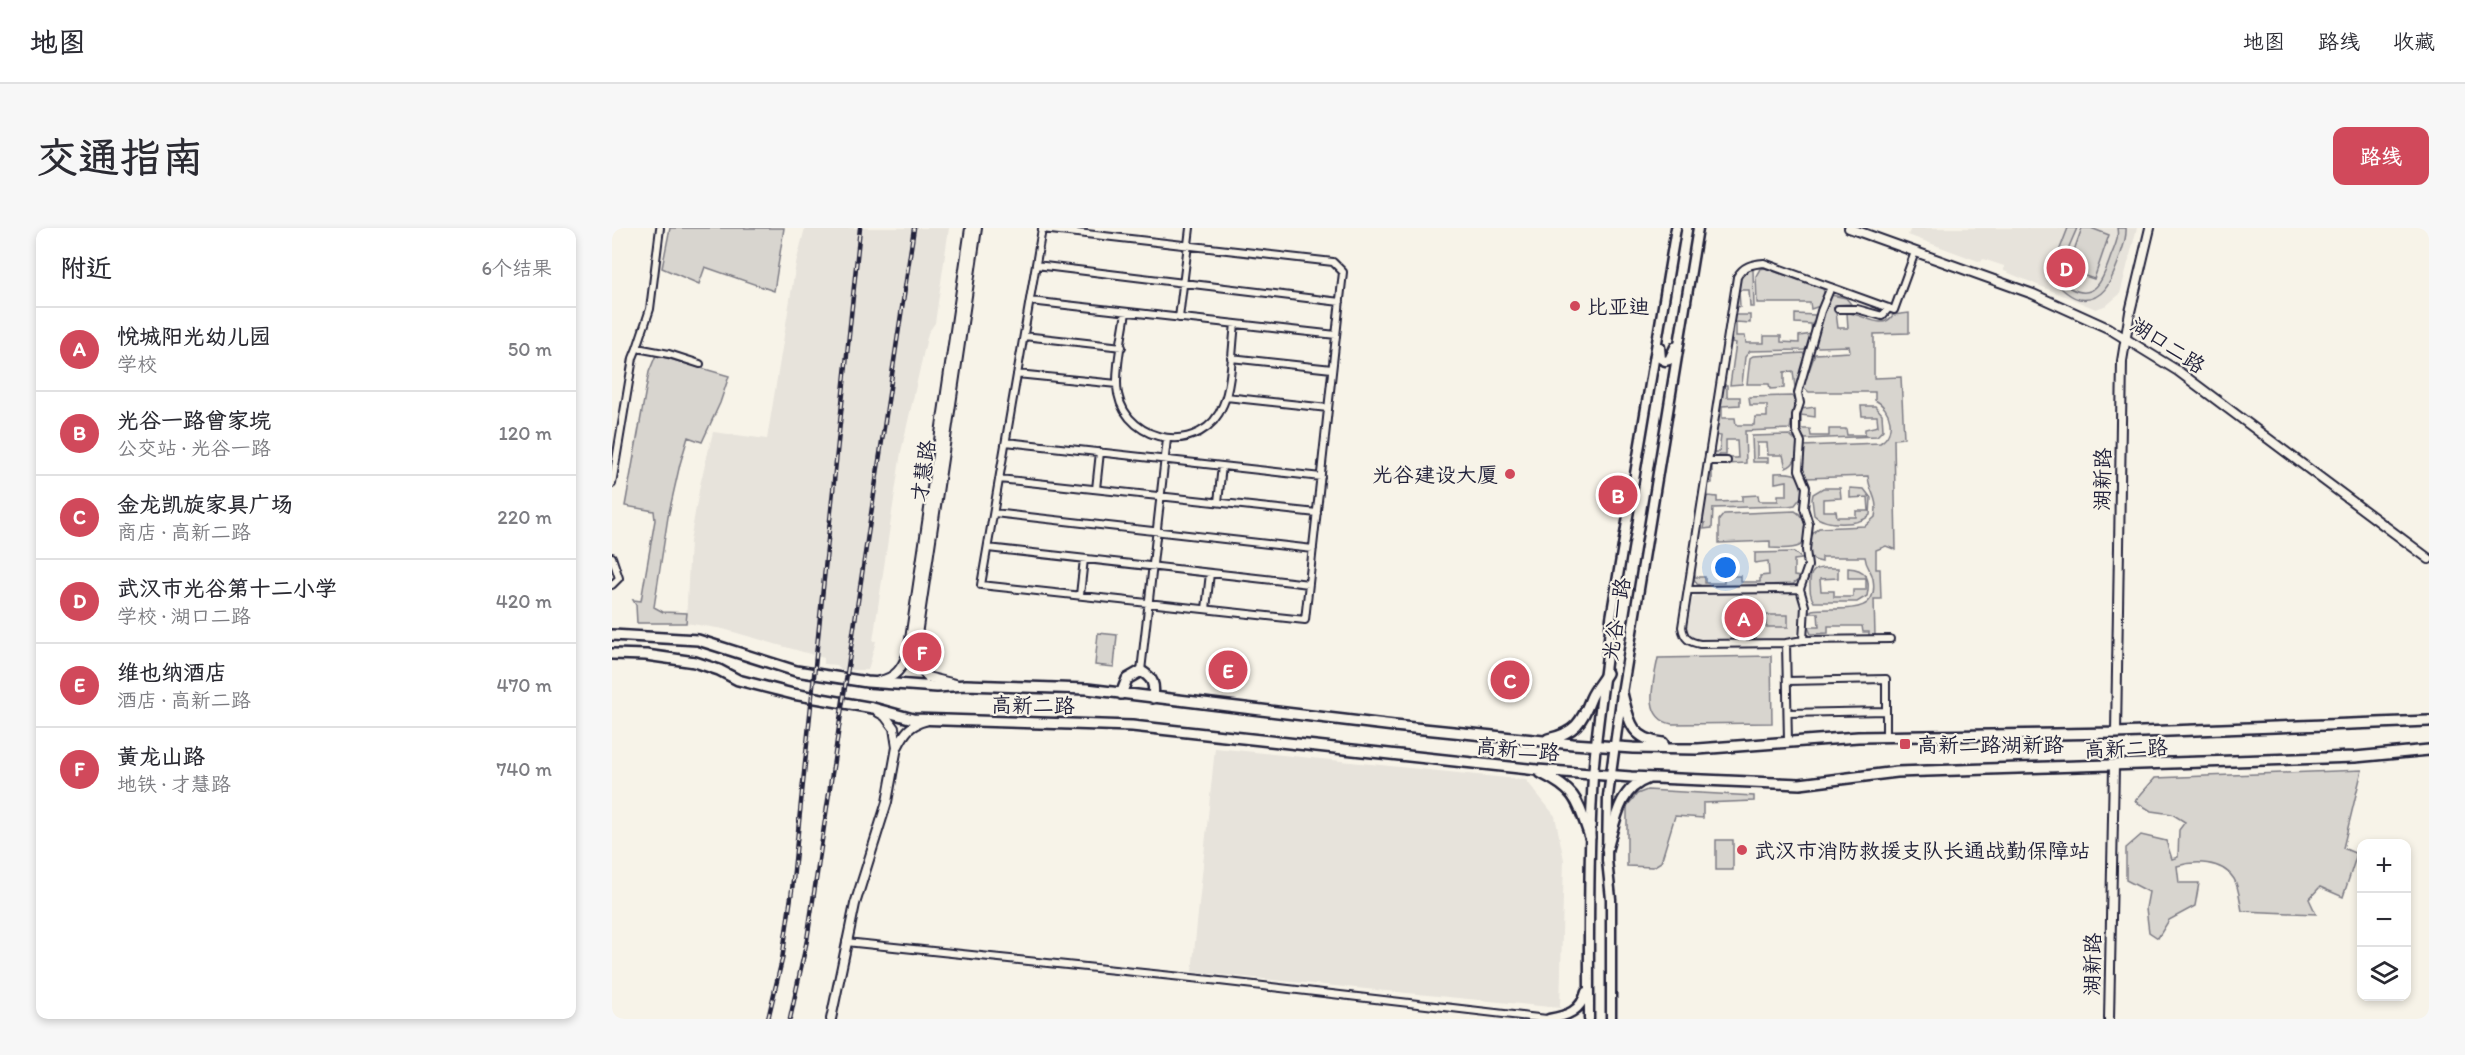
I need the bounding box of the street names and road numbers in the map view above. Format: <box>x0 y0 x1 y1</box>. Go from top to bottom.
street label: 湖口二路 <box>2126 312 2210 378</box>
street label: 才慧路 <box>906 438 940 504</box>
street label: 湖新路 <box>2089 447 2115 511</box>
street label: 光谷一路 <box>1597 576 1635 662</box>
street label: 高新二路 <box>991 692 1075 718</box>
street label: 高新二路 <box>1475 733 1561 765</box>
street label: 高新二路 <box>2084 734 2168 762</box>
street label: 湖新路 <box>2079 932 2105 996</box>

